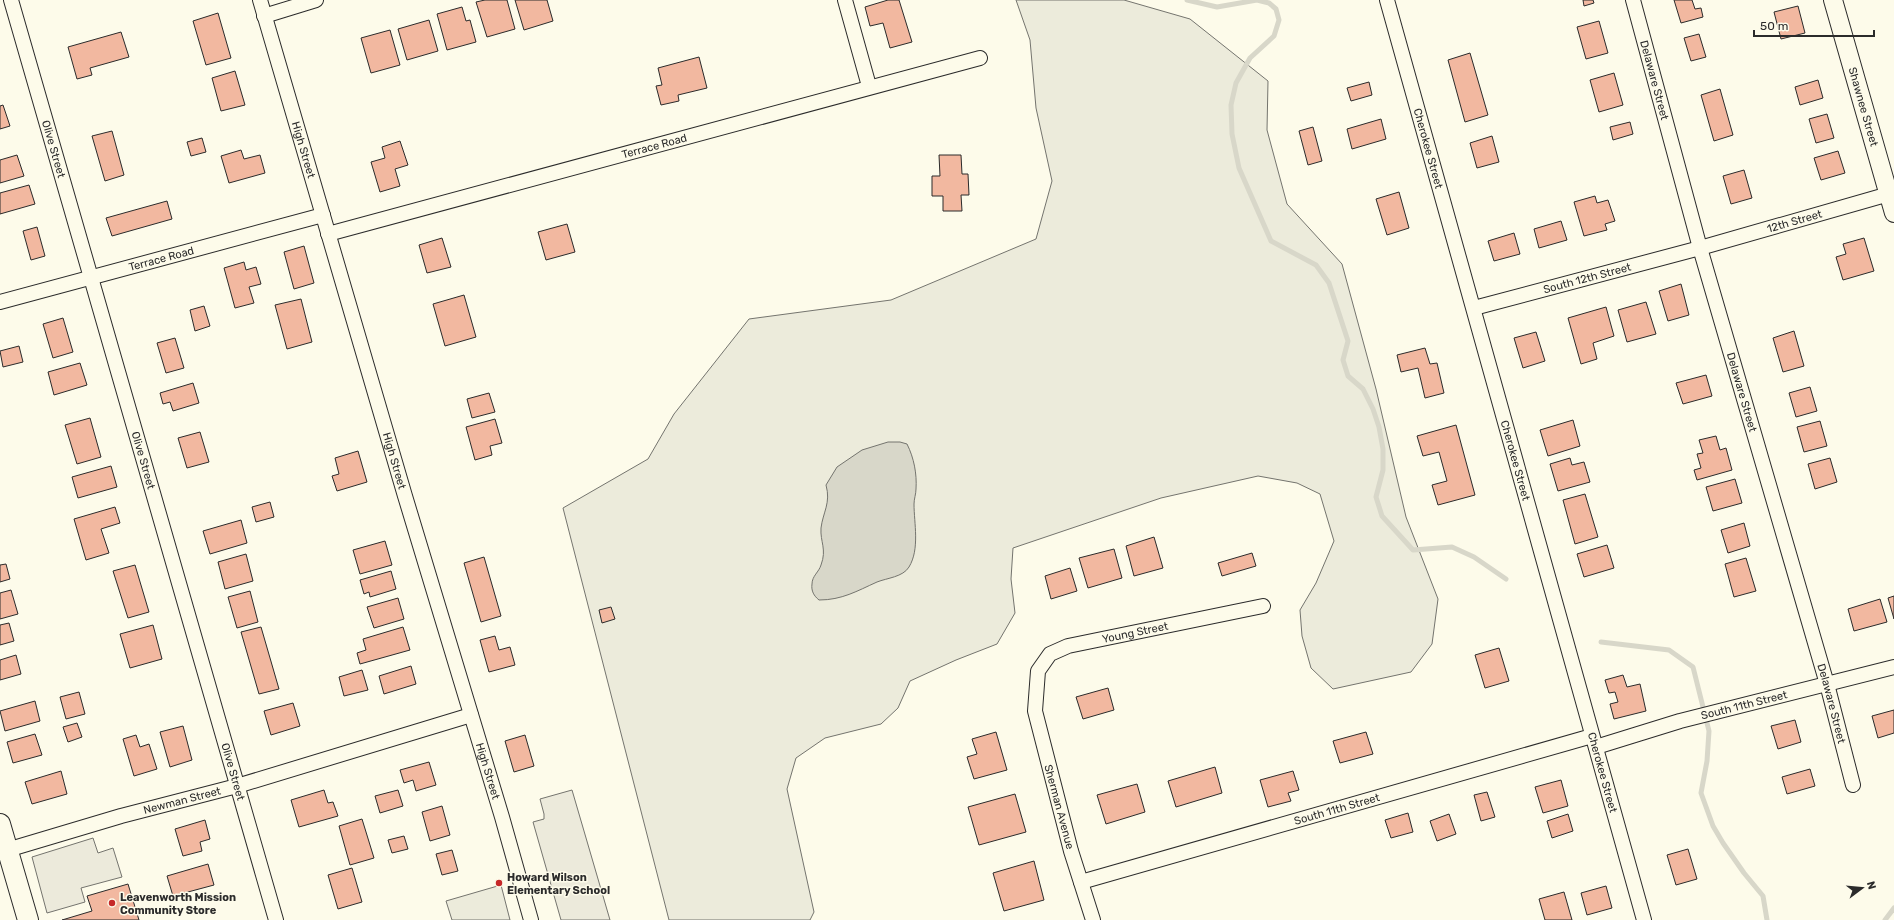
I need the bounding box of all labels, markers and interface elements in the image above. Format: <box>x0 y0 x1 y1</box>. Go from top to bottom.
scale bar <box>1754 12 1874 38</box>
text: 50 m <box>1760 19 1788 33</box>
street label: Delaware Street <box>1638 39 1672 122</box>
street label: Shawnee Street <box>1846 66 1881 149</box>
street label: Cherokee Street <box>1411 107 1446 191</box>
street label: Olive Street <box>39 119 69 180</box>
street label: High Street <box>289 120 318 180</box>
street label: Terrace Road <box>620 131 688 161</box>
street label: 12th Street <box>1765 207 1824 235</box>
street label: Terrace Road <box>127 244 195 274</box>
street label: South 12th Street <box>1542 260 1633 296</box>
street label: Delaware Street <box>1724 351 1760 434</box>
street label: Cherokee Street <box>1498 419 1533 503</box>
street label: Olive Street <box>129 430 158 491</box>
street label: High Street <box>380 431 409 491</box>
street label: Young Street <box>1101 619 1170 645</box>
street label: Delaware Street <box>1815 662 1849 745</box>
street label: South 11th Street <box>1700 688 1789 722</box>
street label: Cherokee Street <box>1585 731 1620 815</box>
street label: Olive Street <box>219 741 248 803</box>
street label: High Street <box>473 741 503 801</box>
street label: Sherman Avenue <box>1041 763 1077 851</box>
street label: Newman Street <box>142 784 223 816</box>
street label: South 11th Street <box>1292 790 1382 827</box>
north arrow <box>1842 868 1882 908</box>
place label: Howard Wilson Elementary School <box>507 871 610 897</box>
marker: Howard Wilson Elementary School <box>494 878 504 888</box>
text: N <box>1864 880 1878 891</box>
place label: Leavenworth Mission Community Store <box>120 891 236 917</box>
marker: Leavenworth Mission Community Store <box>107 898 117 908</box>

